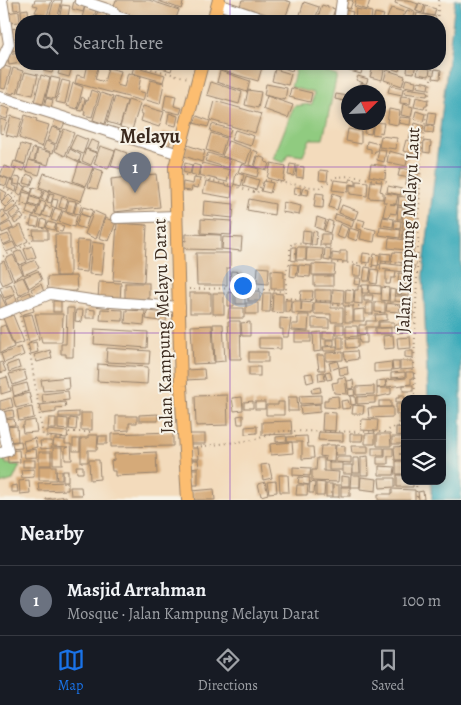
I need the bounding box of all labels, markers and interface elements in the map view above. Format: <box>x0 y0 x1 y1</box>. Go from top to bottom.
search box <box>15 15 446 70</box>
icon: search <box>33 29 61 57</box>
text: Search here <box>73 30 163 56</box>
north arrow <box>341 85 386 130</box>
district label: Melayu <box>120 123 180 150</box>
street label: Jalan Kampung Melayu Laut <box>391 126 425 334</box>
pin: 1 <box>119 152 151 193</box>
street label: Jalan Kampung Melayu Darat <box>147 218 179 434</box>
your location <box>230 273 256 299</box>
map controls <box>401 395 446 485</box>
button: locate <box>401 395 446 440</box>
button: layers <box>401 440 446 485</box>
text: Nearby <box>20 519 83 547</box>
text: Masjid Arrahman <box>67 577 206 603</box>
text: 1 <box>33 590 39 612</box>
text: 100 m <box>402 590 441 612</box>
text: Mosque · Jalan Kampung Melayu Darat <box>67 603 319 625</box>
tab: Map <box>57 646 85 695</box>
tab: Directions <box>198 646 258 695</box>
tab: Saved <box>371 646 404 695</box>

